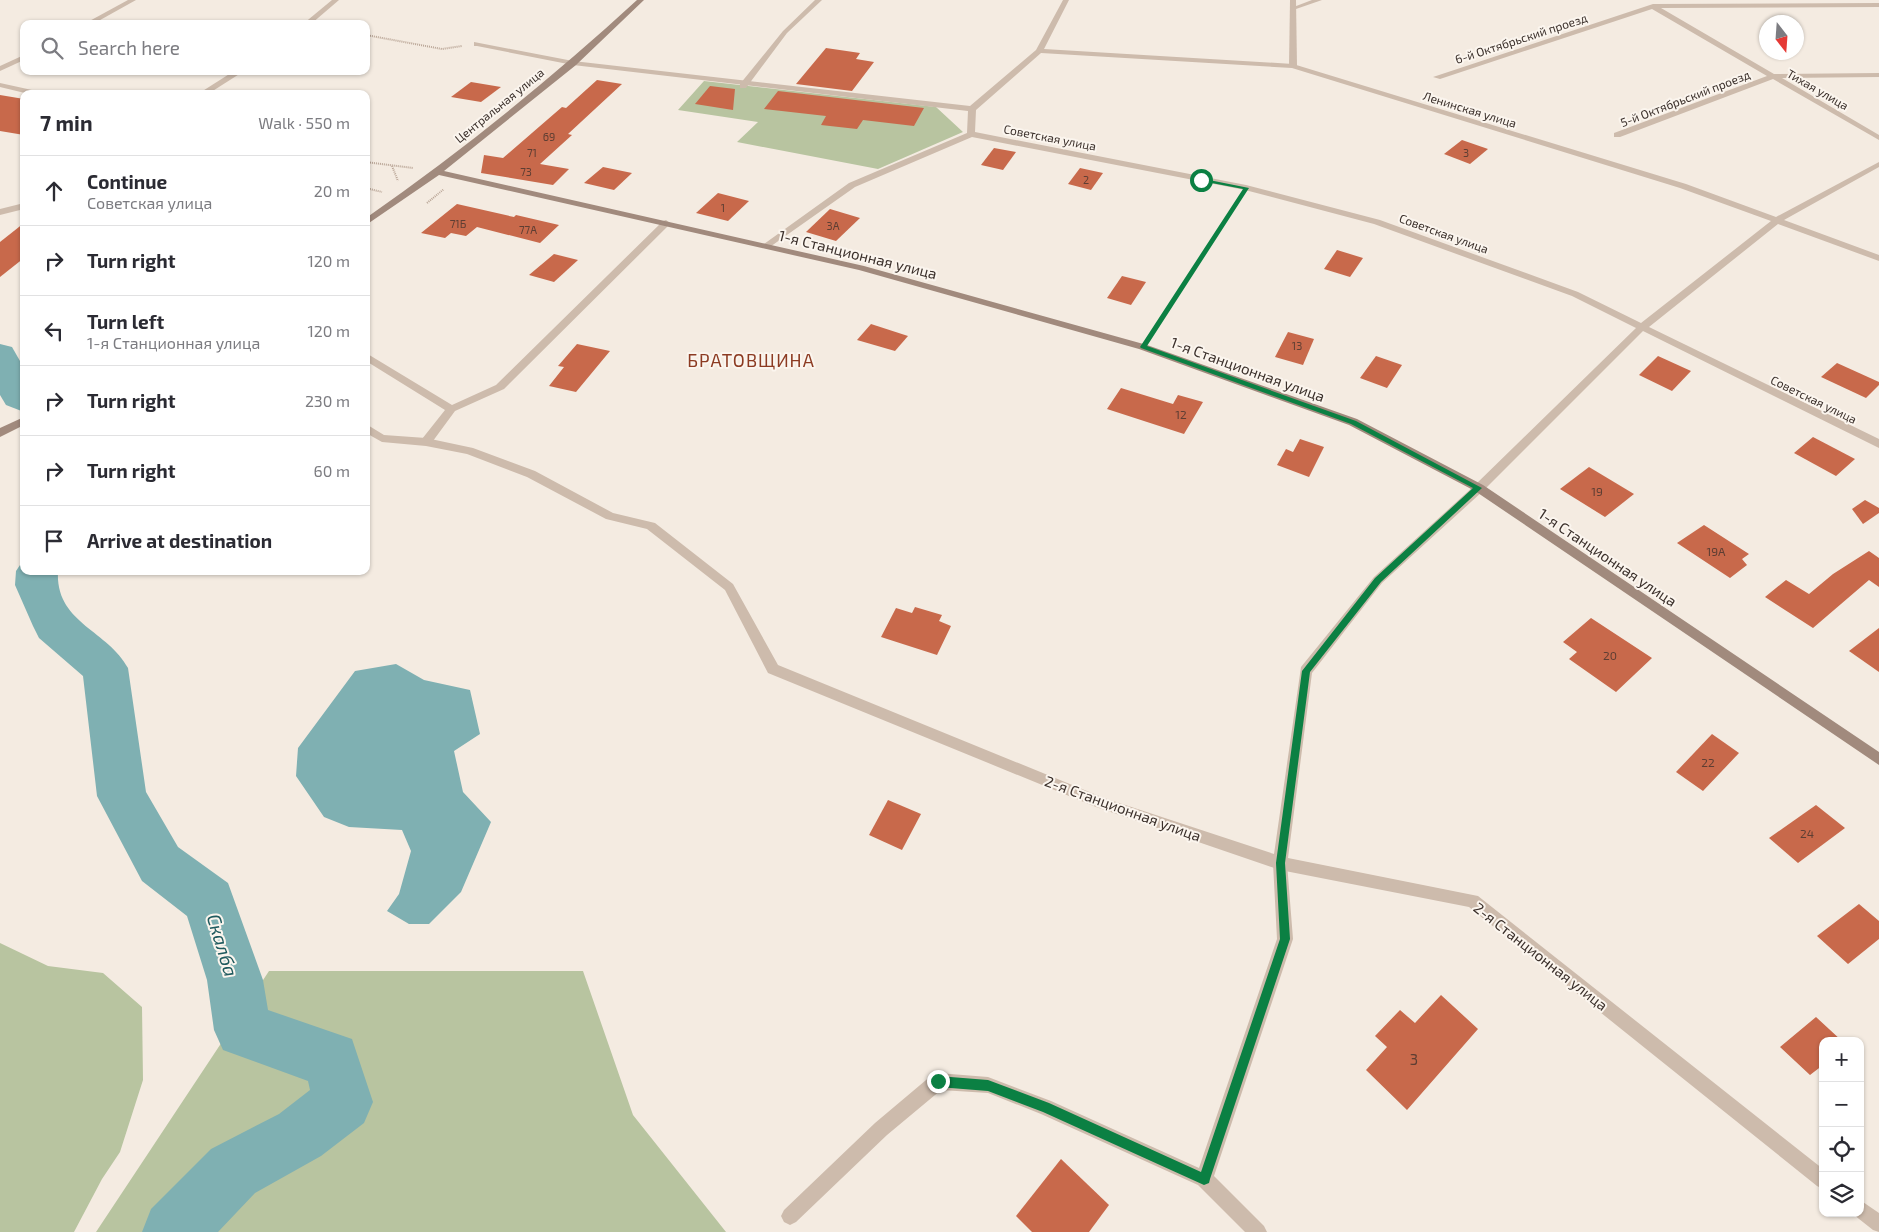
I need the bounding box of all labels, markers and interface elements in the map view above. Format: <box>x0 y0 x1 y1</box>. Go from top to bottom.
street label: 6-й Октябрьский проезд <box>1453 10 1589 66</box>
north arrow <box>1759 15 1804 60</box>
search box <box>20 20 370 75</box>
icon: search <box>38 34 66 62</box>
text: Search here <box>78 36 180 59</box>
street label: Центральная улица <box>452 65 547 146</box>
street label: Тихая улица <box>1784 66 1851 113</box>
street label: 5-й Октябрьский проезд <box>1618 67 1752 129</box>
street label: Ленинская улица <box>1421 88 1518 131</box>
text: 7 min <box>40 110 93 135</box>
text: Walk · 550 m <box>258 113 350 132</box>
street label: Советская улица <box>1002 121 1097 154</box>
house number: 69 <box>543 130 555 143</box>
house number: 71 <box>527 146 537 159</box>
house number: 3 <box>1463 146 1469 159</box>
house number: 73 <box>520 165 532 178</box>
route start <box>1190 169 1213 192</box>
text: Continue <box>87 170 167 193</box>
house number: 2 <box>1083 173 1089 186</box>
icon: ahead <box>40 177 68 205</box>
text: 20 m <box>314 181 350 200</box>
text: Советская улица <box>87 193 212 212</box>
house number: 1 <box>721 201 725 214</box>
street label: Советская улица <box>1397 210 1491 257</box>
house number: 71Б <box>450 217 467 230</box>
house number: 3А <box>827 219 840 232</box>
house number: 77А <box>519 223 537 236</box>
street label: 1-я Станционная улица <box>777 226 939 283</box>
icon: right <box>40 247 68 275</box>
text: Turn right <box>87 249 175 272</box>
text: 120 m <box>307 251 350 270</box>
text: Turn left <box>87 310 164 333</box>
icon: left <box>40 317 68 345</box>
text: 120 m <box>307 321 350 340</box>
text: 1-я Станционная улица <box>87 333 260 352</box>
street label: 1-я Станционная улица <box>1168 333 1327 406</box>
house number: 13 <box>1292 339 1302 352</box>
district label: БРАТОВЩИНА <box>687 349 815 371</box>
street label: Советская улица <box>1768 372 1859 427</box>
icon: right <box>40 387 68 415</box>
text: Turn right <box>87 389 175 412</box>
text: 230 m <box>305 391 350 410</box>
house number: 12 <box>1175 407 1187 421</box>
icon: right <box>40 457 68 485</box>
text: Turn right <box>87 459 175 482</box>
text: 60 m <box>314 461 350 480</box>
house number: 19 <box>1591 484 1603 498</box>
street label: 1-я Станционная улица <box>1535 504 1680 611</box>
icon: arrive <box>40 527 68 555</box>
text: Arrive at destination <box>87 529 272 552</box>
house number: 19А <box>1706 544 1726 558</box>
house number: 20 <box>1603 648 1617 662</box>
house number: 22 <box>1701 755 1715 769</box>
street label: 2-я Станционная улица <box>1042 771 1204 846</box>
house number: 24 <box>1800 826 1814 840</box>
street label: 2-я Станционная улица <box>1470 898 1612 1015</box>
water label: Скалба <box>203 911 243 979</box>
map controls <box>1819 1037 1864 1217</box>
button: + <box>1819 1037 1864 1082</box>
house number: 3 <box>1410 1050 1418 1068</box>
route end <box>927 1070 950 1093</box>
button: − <box>1819 1082 1864 1127</box>
button: locate <box>1819 1127 1864 1172</box>
button: layers <box>1819 1172 1864 1217</box>

